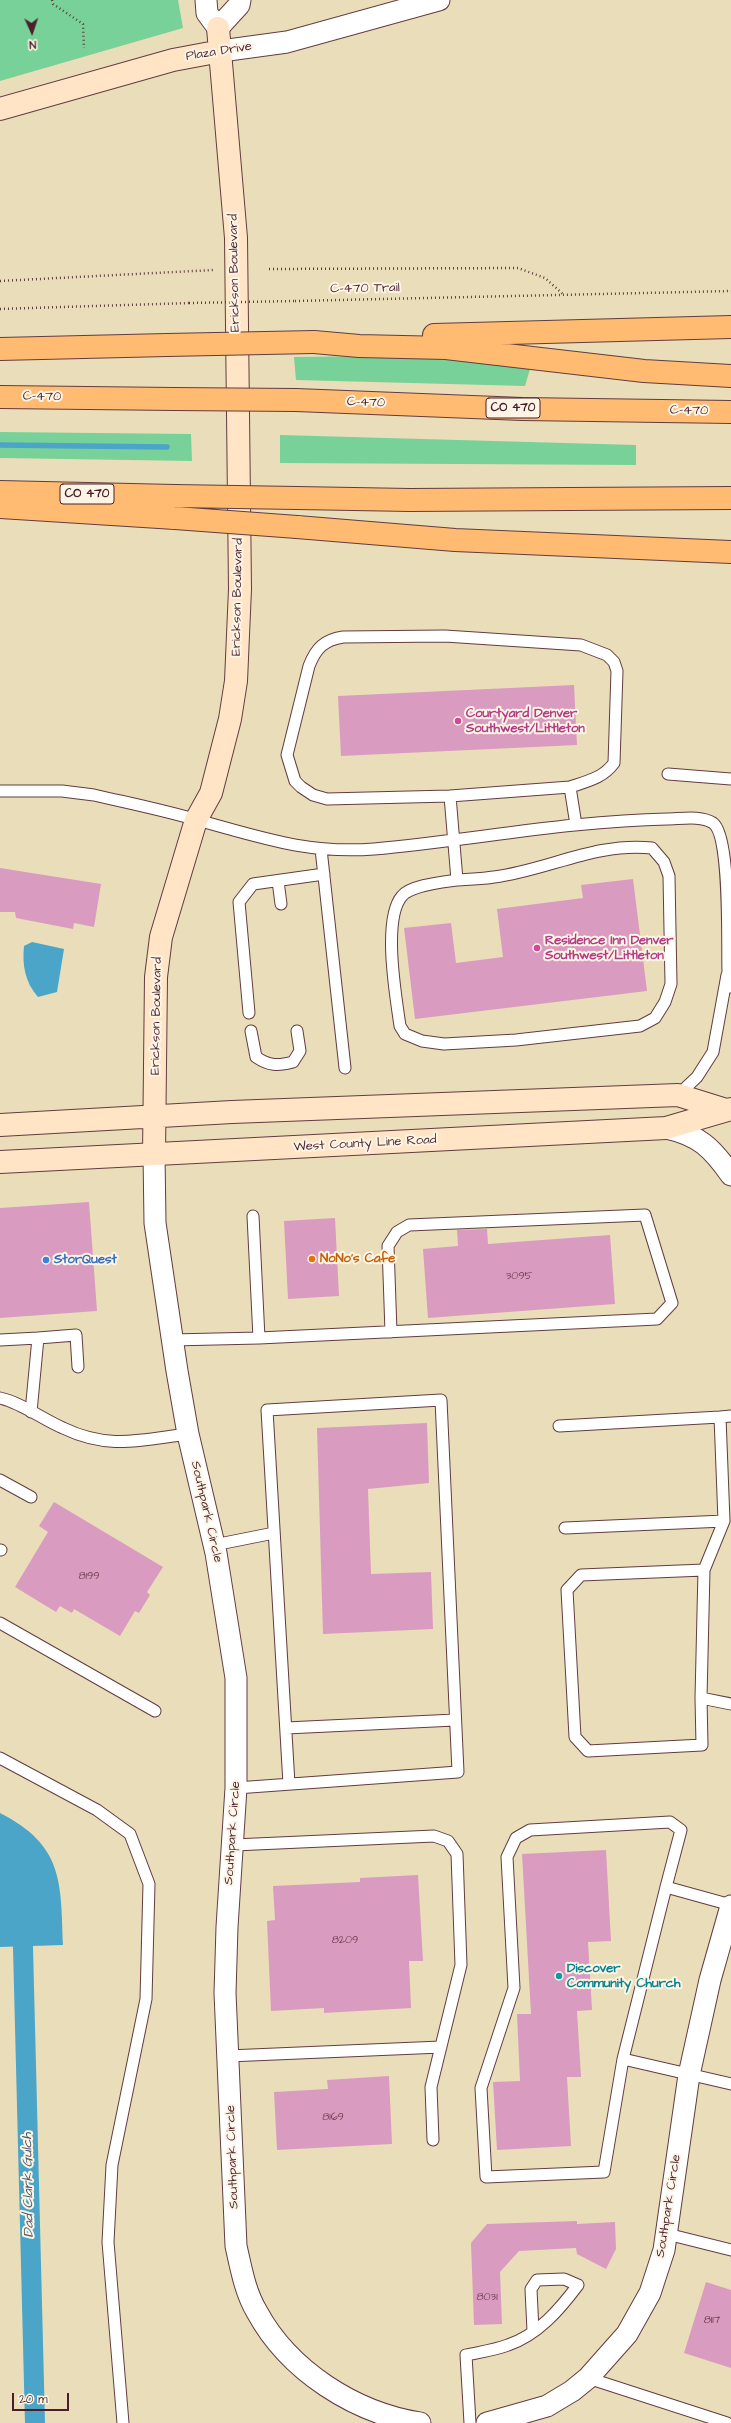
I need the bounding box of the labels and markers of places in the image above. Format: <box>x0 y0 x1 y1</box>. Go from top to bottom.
place label: Courtyard Denver Southwest/Littleton <box>466 706 585 737</box>
marker: Courtyard Denver Southwest/Littleton <box>453 716 463 726</box>
place label: Residence Inn Denver Southwest/Littleton <box>545 933 674 964</box>
marker: Residence Inn Denver Southwest/Littleton <box>532 943 542 953</box>
place label: NoNo's Cafe <box>320 1251 395 1267</box>
place label: StorQuest <box>54 1252 117 1268</box>
marker: NoNo's Cafe <box>307 1254 317 1264</box>
marker: StorQuest <box>41 1255 51 1265</box>
place label: Discover Community Church <box>567 1961 680 1992</box>
marker: Discover Community Church <box>554 1971 564 1981</box>

